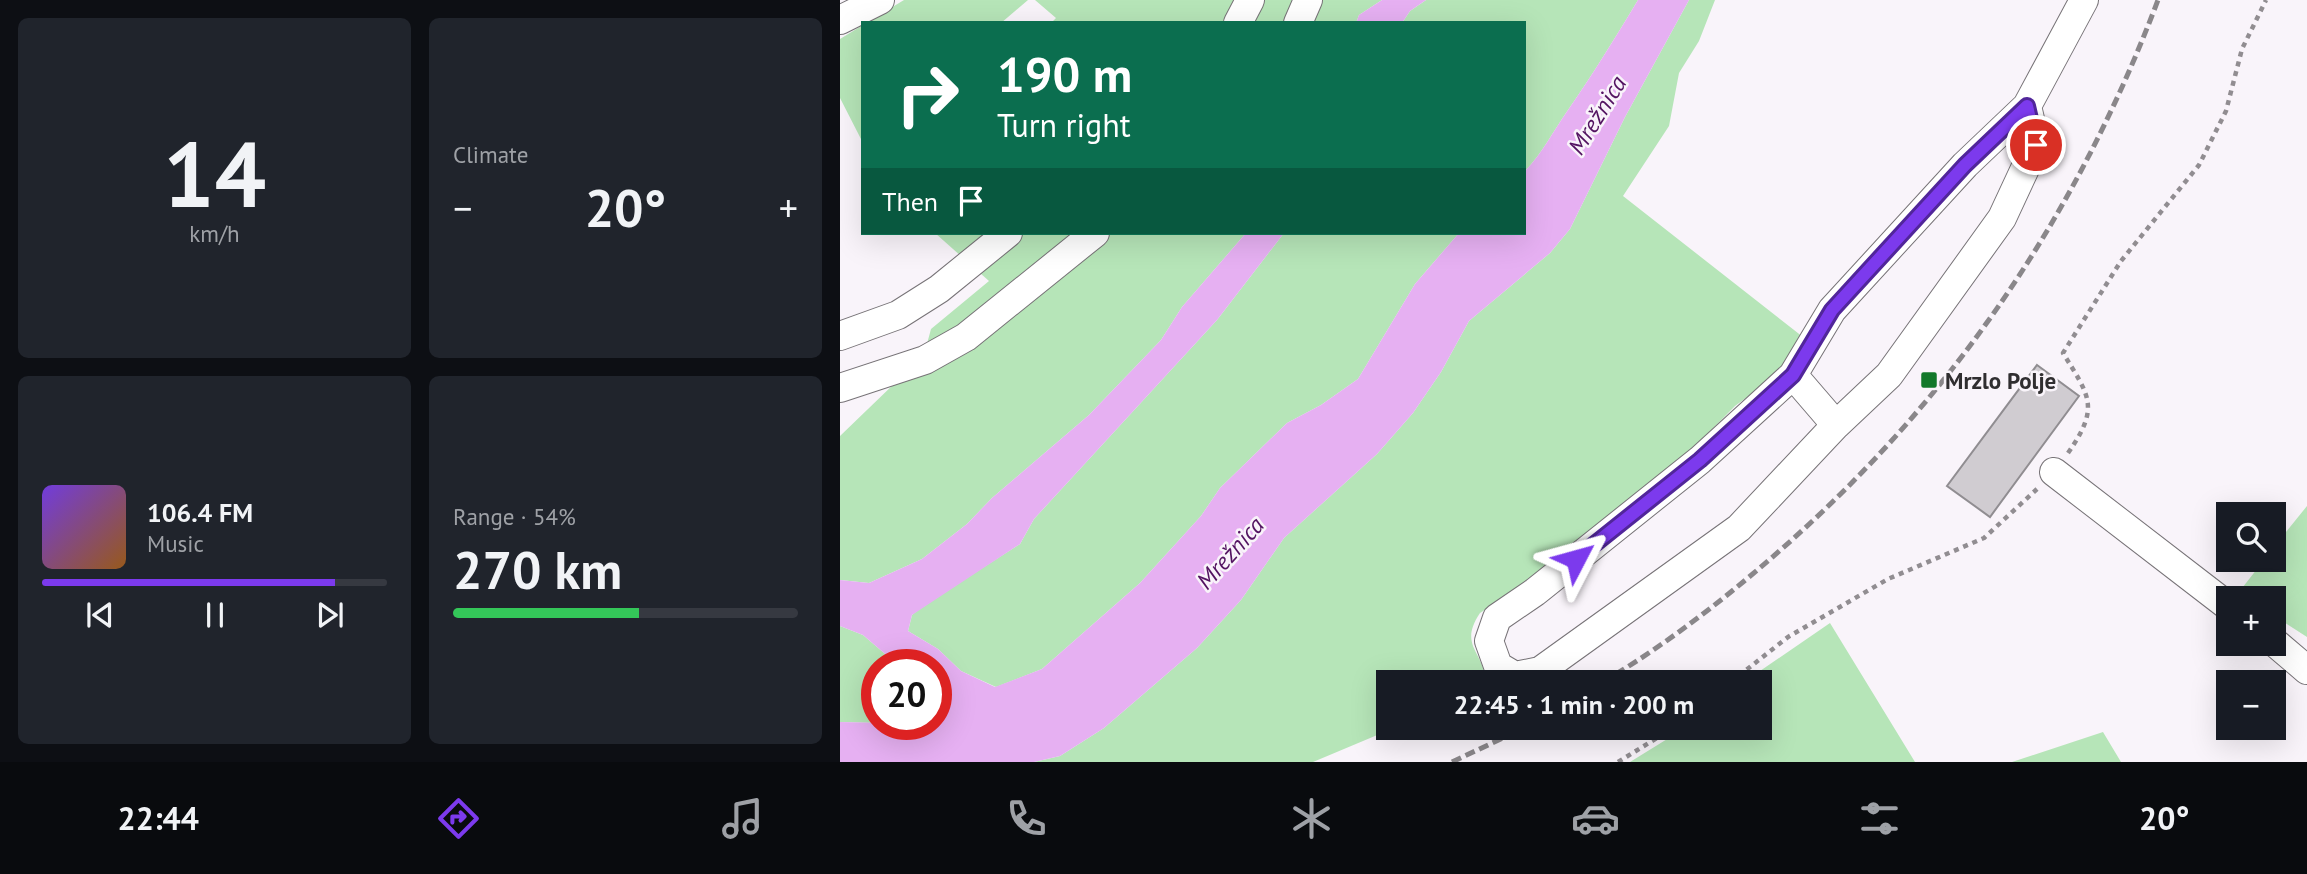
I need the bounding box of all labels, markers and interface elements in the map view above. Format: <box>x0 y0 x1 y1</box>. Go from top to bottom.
text: 190 m <box>997 42 1132 106</box>
icon: right <box>882 49 973 140</box>
water label: Mrežnica <box>1561 70 1633 160</box>
text: Turn right <box>997 104 1131 146</box>
text: 14 <box>163 114 266 232</box>
pin <box>2006 115 2066 175</box>
icon: arrive <box>2017 126 2055 164</box>
text: Climate <box>453 140 528 169</box>
text: 20° <box>585 174 666 241</box>
icon: arrive <box>952 182 990 220</box>
text: − <box>453 183 472 232</box>
text: + <box>779 183 798 232</box>
text: Then <box>882 185 938 218</box>
text: km/h <box>189 219 240 248</box>
place label: Mrzlo Polje <box>1945 366 2056 395</box>
marker: Mrzlo Polje <box>1919 370 1939 390</box>
text: 106.4 FM <box>147 496 253 529</box>
text: Range · 54% <box>453 502 576 531</box>
map controls <box>2216 502 2286 740</box>
button: search <box>2216 502 2286 572</box>
water label: Mrežnica <box>1189 510 1271 596</box>
position arrow <box>1539 522 1613 596</box>
text: Music <box>147 529 204 558</box>
text: 270 km <box>453 536 622 603</box>
button: + <box>2216 586 2286 656</box>
icon: previous <box>81 596 119 634</box>
icon: pause <box>196 596 234 634</box>
icon: next <box>311 596 349 634</box>
speed limit sign: 20 <box>861 649 952 740</box>
button: − <box>2216 670 2286 740</box>
text: 22:45 · 1 min · 200 m <box>1454 688 1694 721</box>
icon: directions <box>434 794 483 843</box>
icon: music <box>718 794 767 843</box>
icon: phone <box>1002 794 1051 843</box>
icon: climate <box>1287 794 1336 843</box>
icon: car <box>1571 794 1620 843</box>
icon: filters <box>1855 794 1904 843</box>
text: 22:44 <box>118 797 199 839</box>
text: 20° <box>2139 797 2189 839</box>

